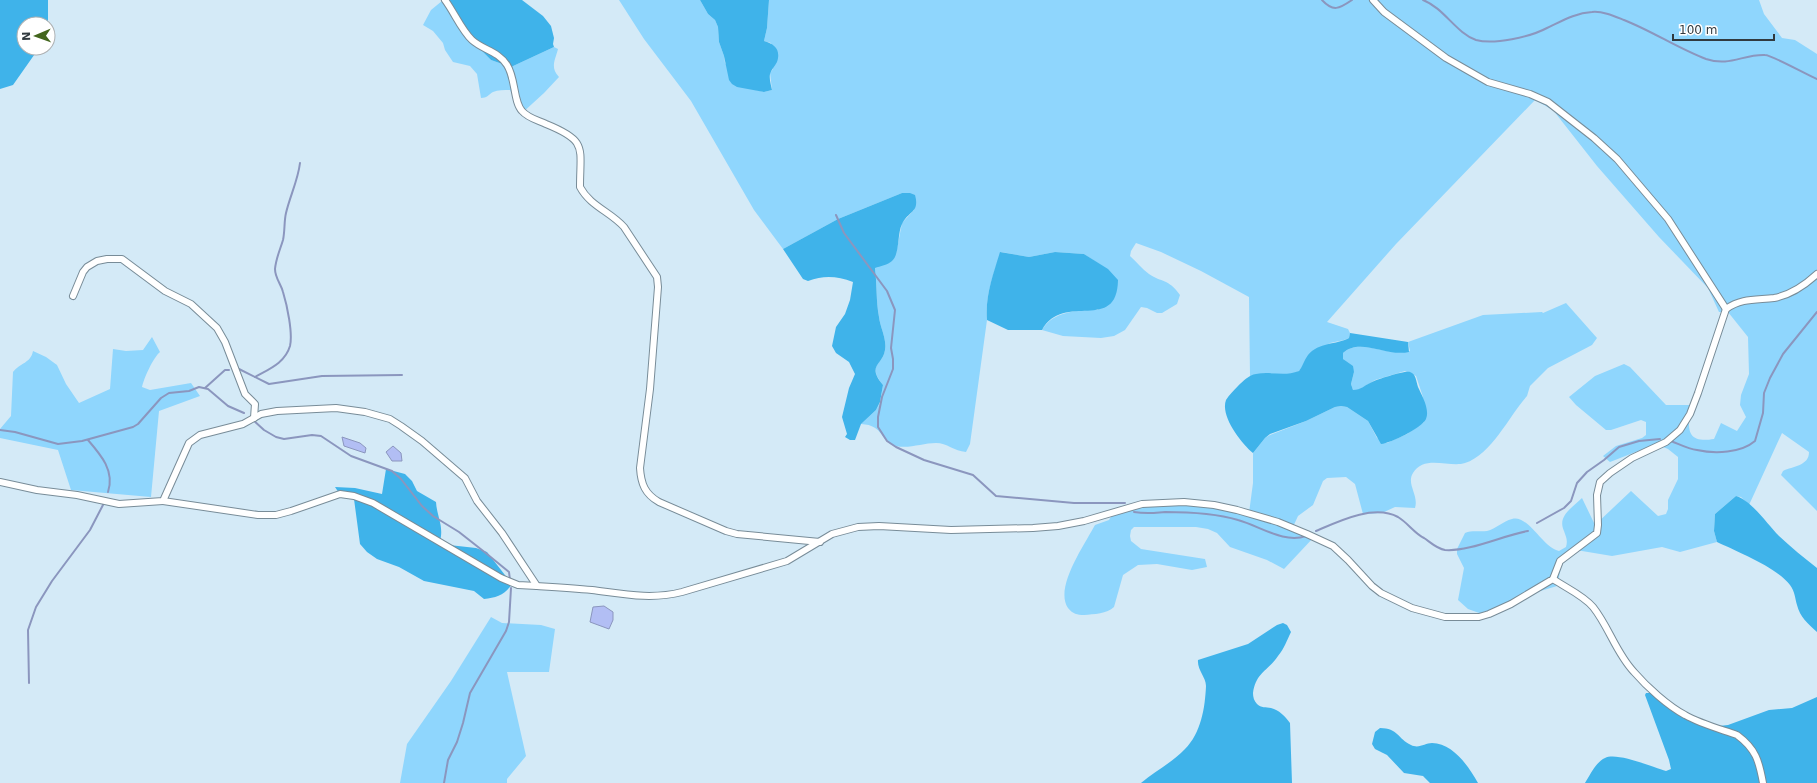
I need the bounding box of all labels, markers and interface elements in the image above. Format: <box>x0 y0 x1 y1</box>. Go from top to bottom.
north arrow <box>16 16 56 56</box>
scale bar <box>1673 16 1774 42</box>
text: 100 m <box>1679 23 1717 37</box>
text: N <box>20 31 33 41</box>

